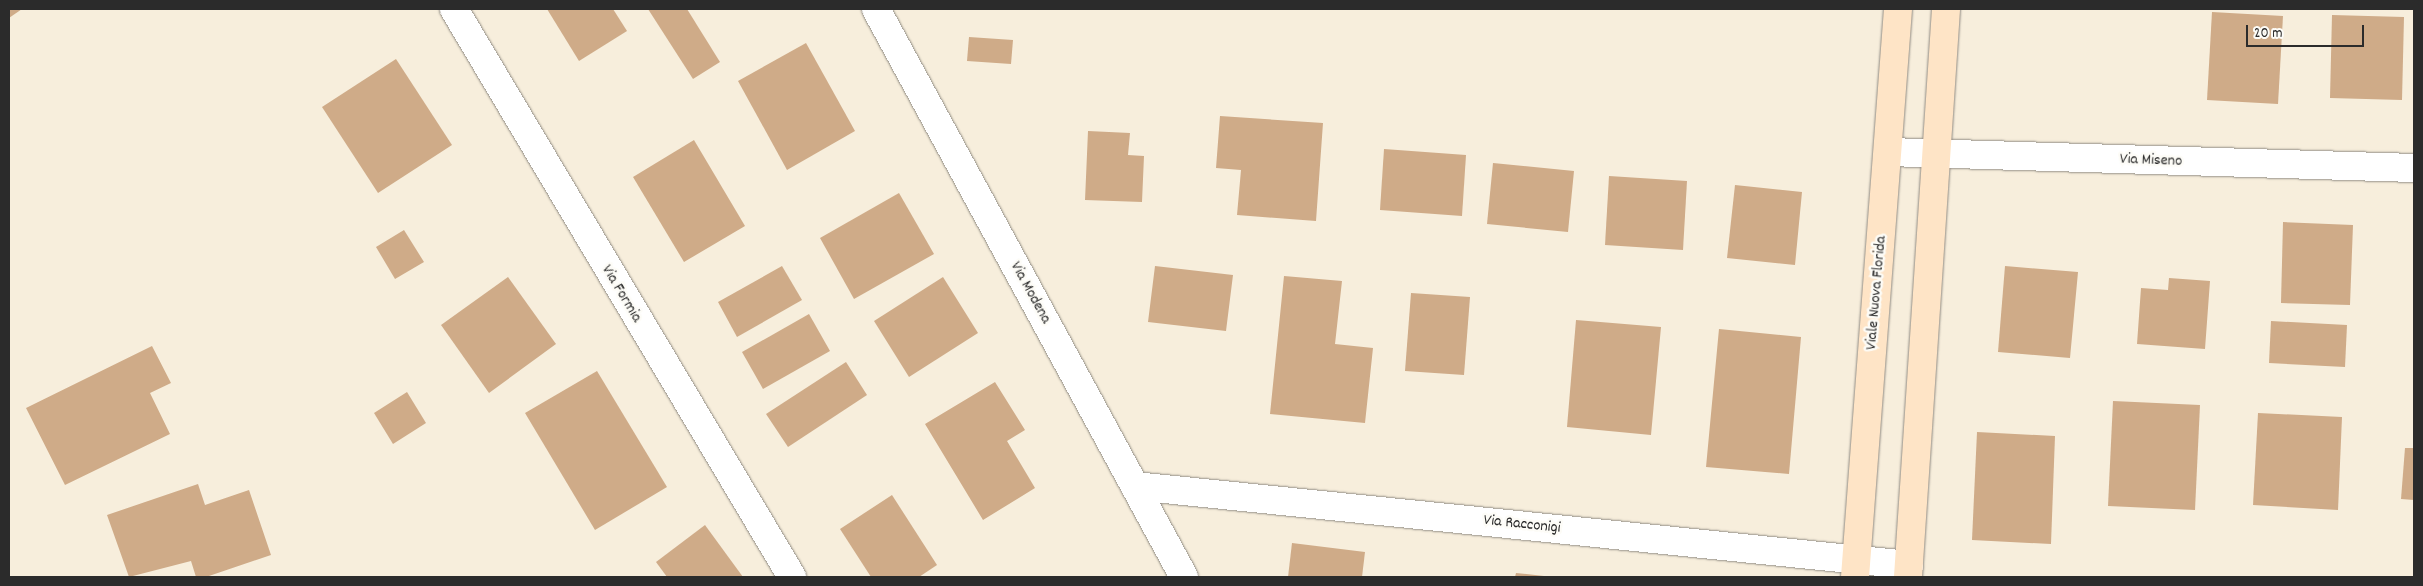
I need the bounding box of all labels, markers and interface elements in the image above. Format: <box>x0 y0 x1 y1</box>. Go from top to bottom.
scale bar <box>2248 15 2366 47</box>
text: 20 m <box>2254 23 2282 45</box>
street label: Via Miseno <box>2119 150 2183 172</box>
street label: Viale Nuova Florida <box>1862 235 1892 351</box>
street label: Via Modena <box>1005 259 1055 327</box>
street label: Via Formia <box>596 262 646 326</box>
street label: Via Racconigi <box>1483 511 1561 539</box>

